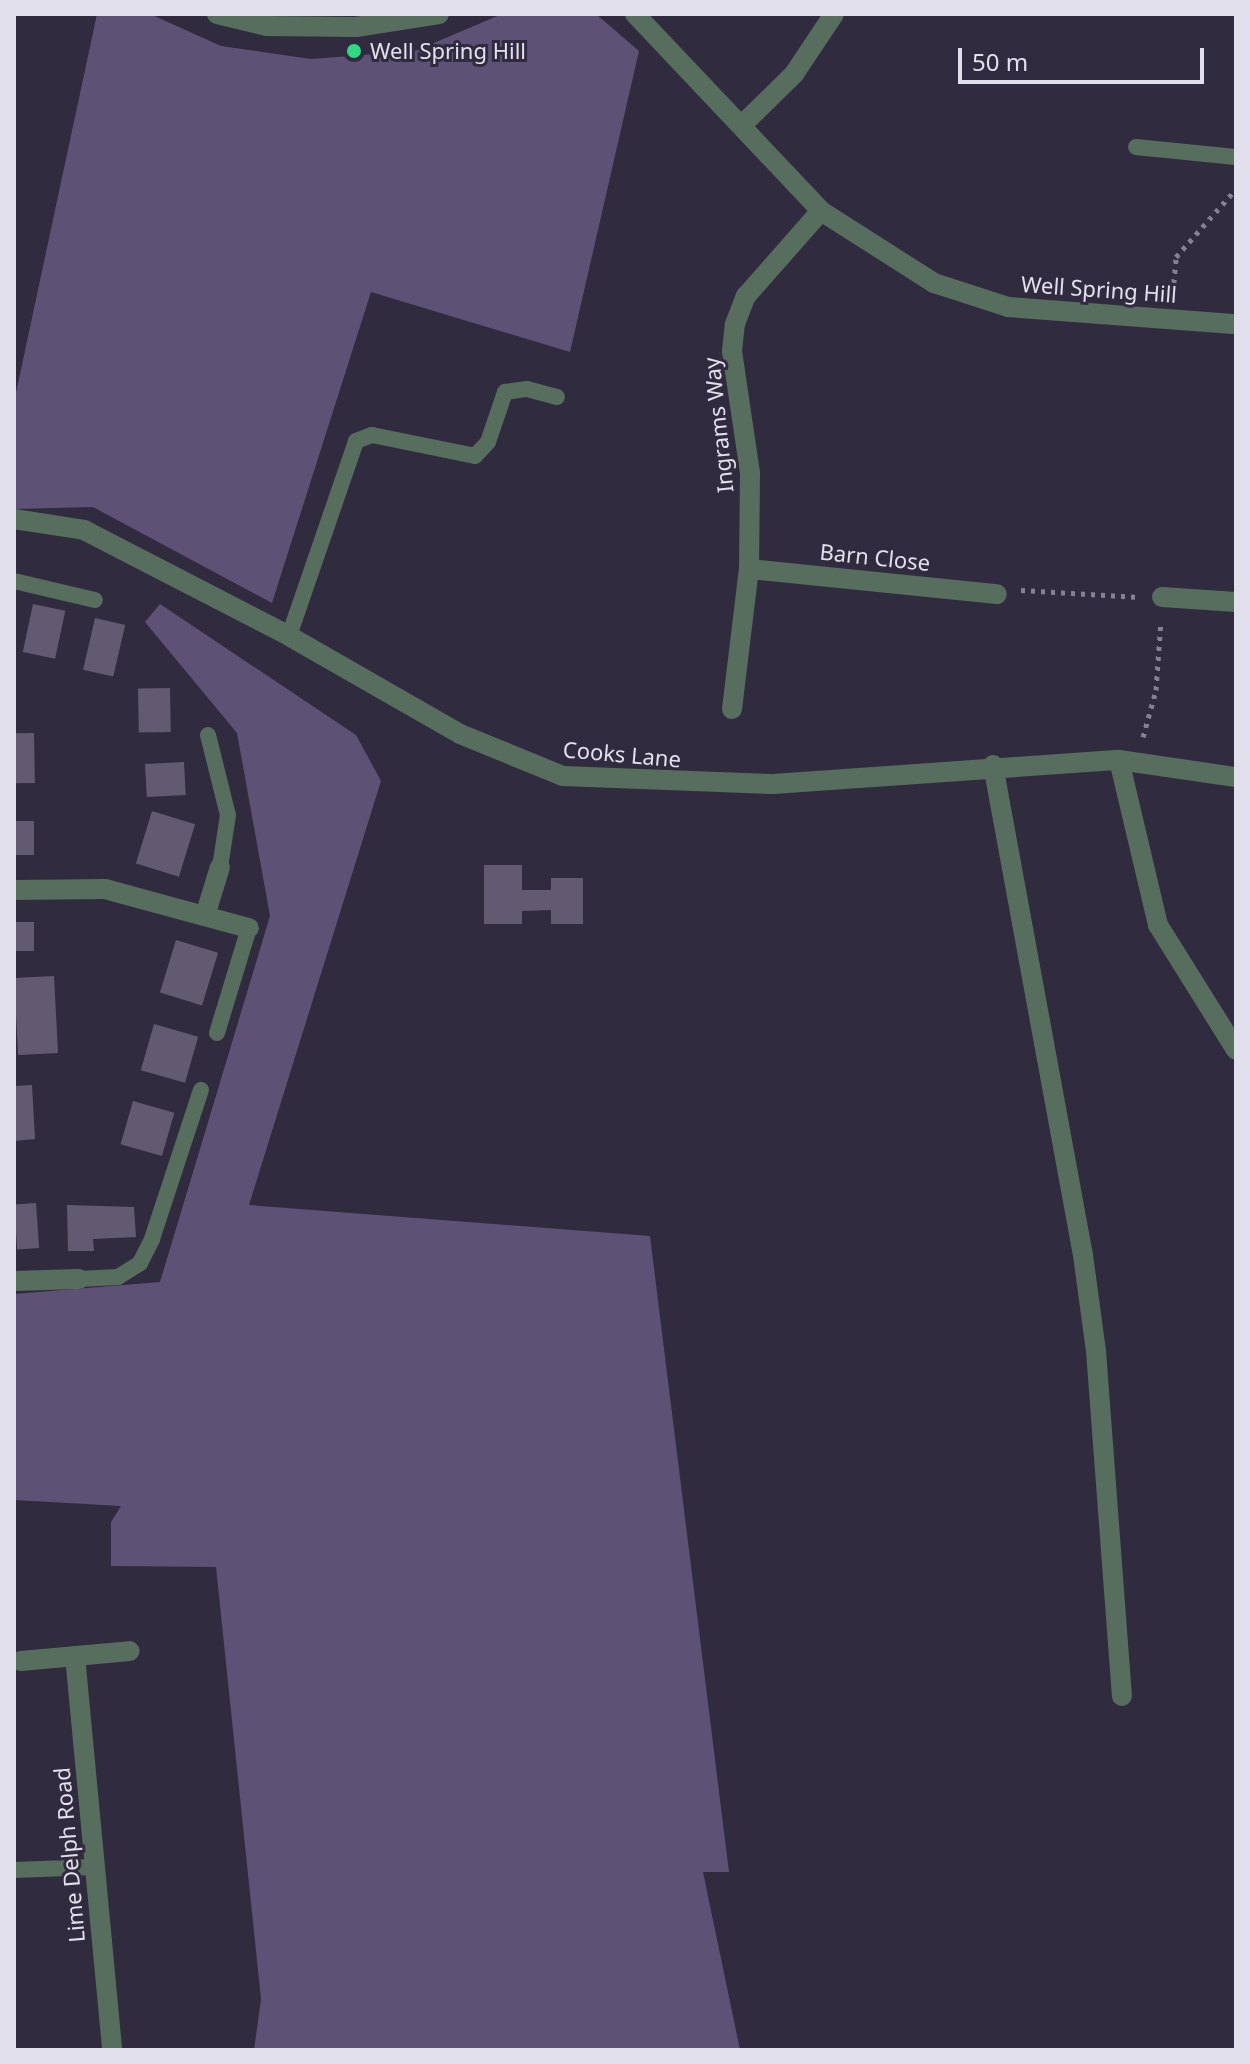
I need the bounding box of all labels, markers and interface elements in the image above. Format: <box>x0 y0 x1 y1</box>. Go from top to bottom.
scale bar <box>962 32 1208 82</box>
place label: Well Spring Hill <box>370 38 526 64</box>
marker: Well Spring Hill <box>345 42 363 60</box>
text: 50 m <box>972 45 1028 78</box>
street label: Well Spring Hill <box>1020 270 1178 308</box>
street label: Ingrams Way <box>698 356 738 494</box>
street label: Barn Close <box>818 538 932 576</box>
street label: Cooks Lane <box>562 736 682 772</box>
street label: Lime Delph Road <box>48 1766 90 1944</box>

